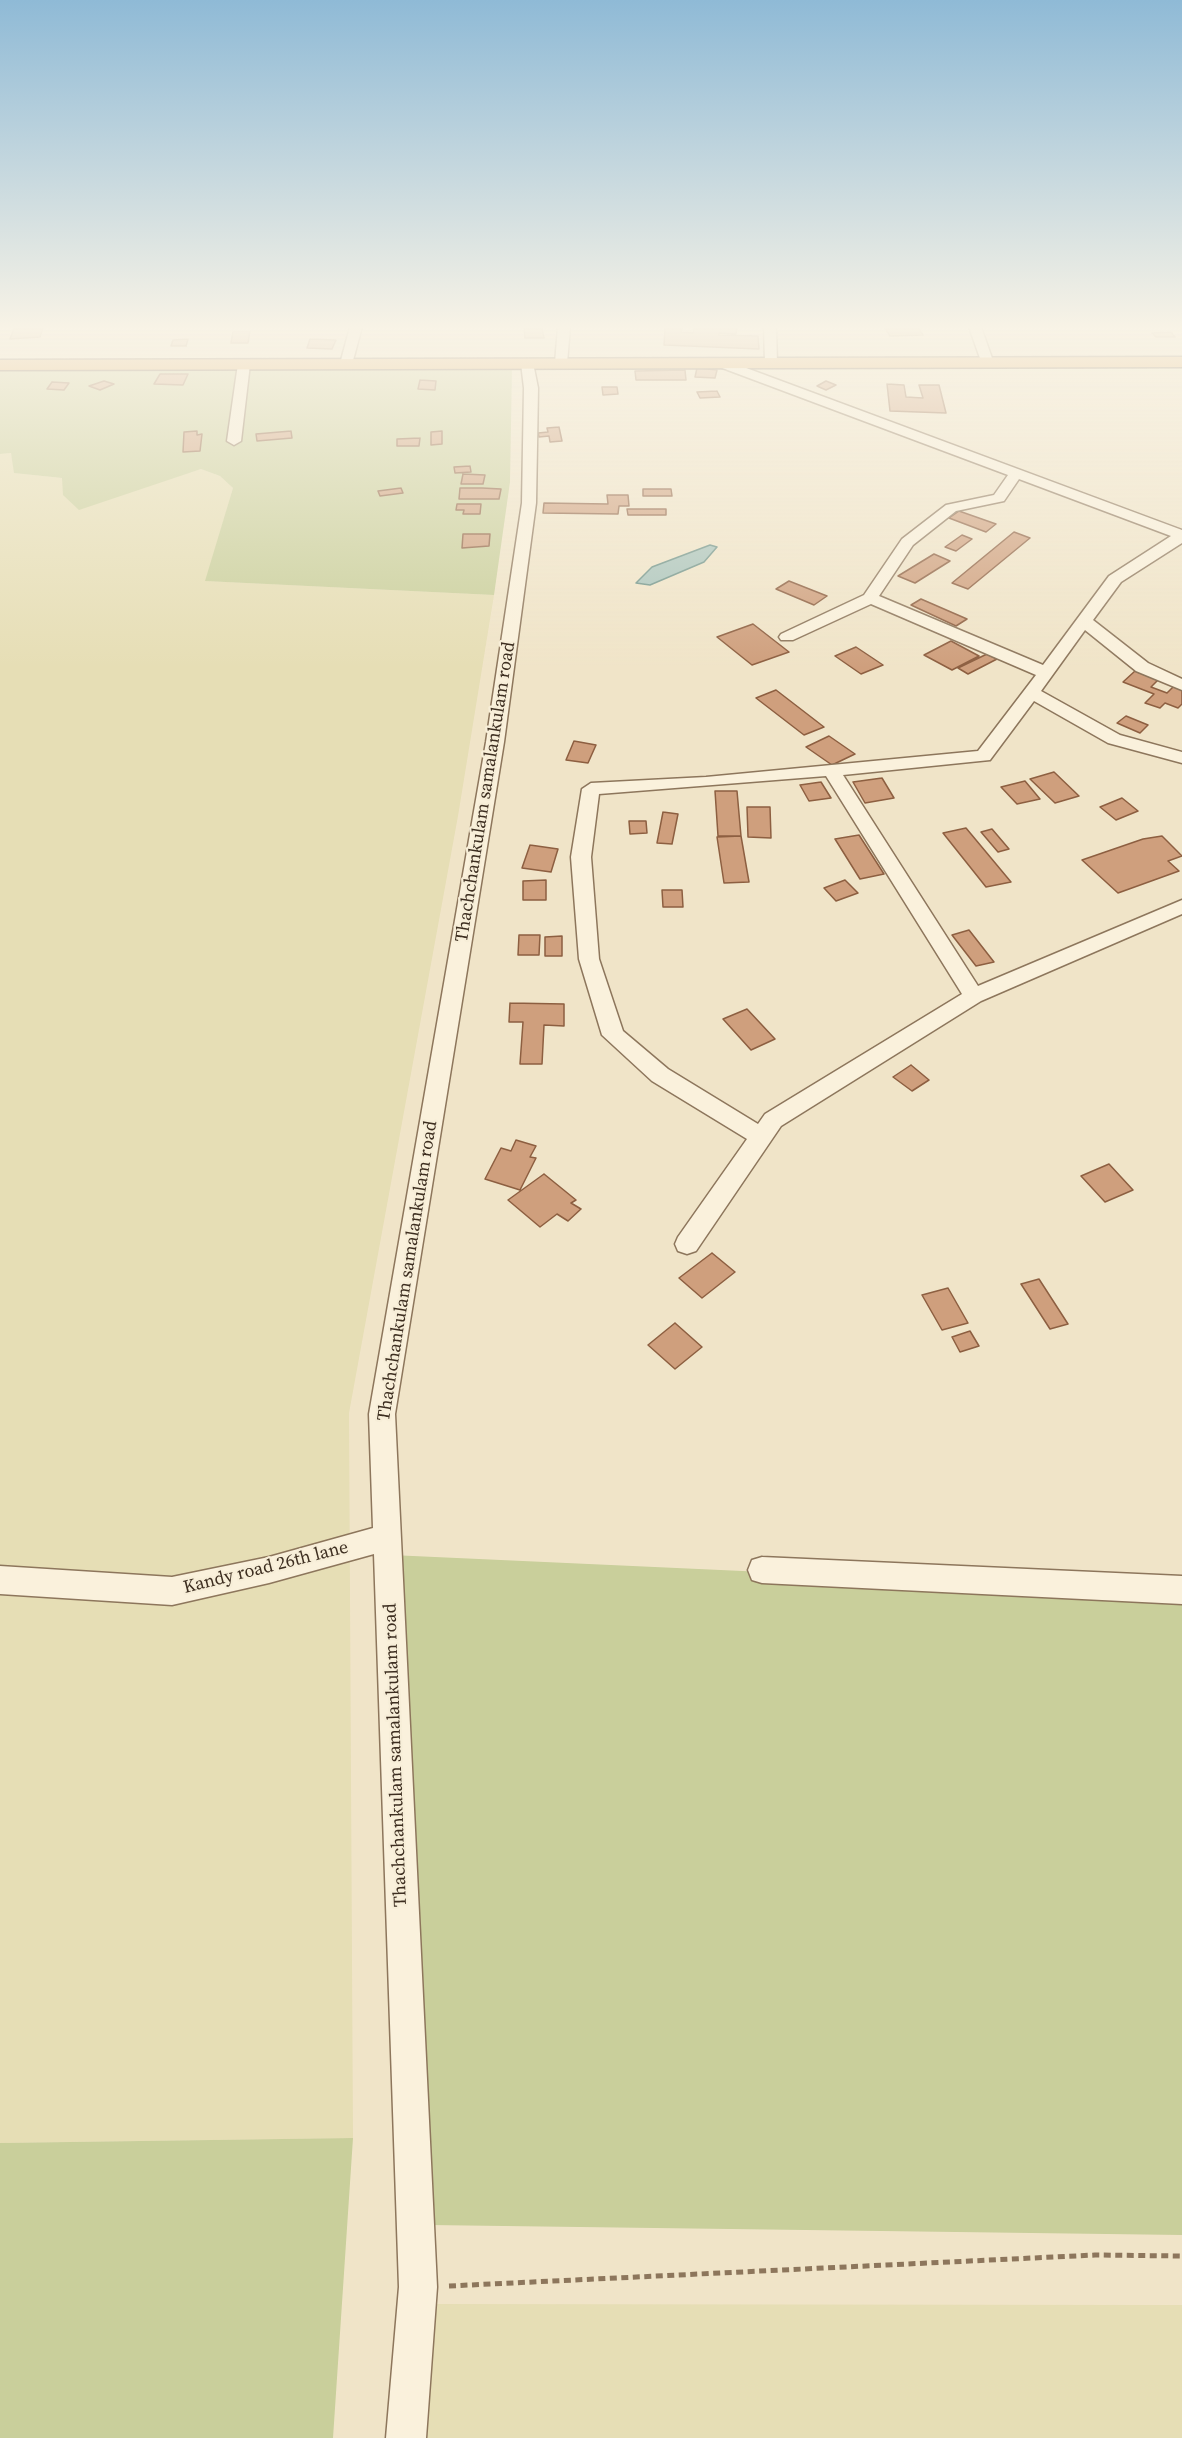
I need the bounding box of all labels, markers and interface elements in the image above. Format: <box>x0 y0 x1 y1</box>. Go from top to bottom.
street label: Thachchankulam samalankulam road <box>452 640 520 944</box>
street label: Thachchankulam samalankulam road <box>374 1119 442 1423</box>
street label: Kandy road 26th lane <box>181 1537 351 1599</box>
street label: Thachchankulam samalankulam road <box>380 1603 412 1907</box>

